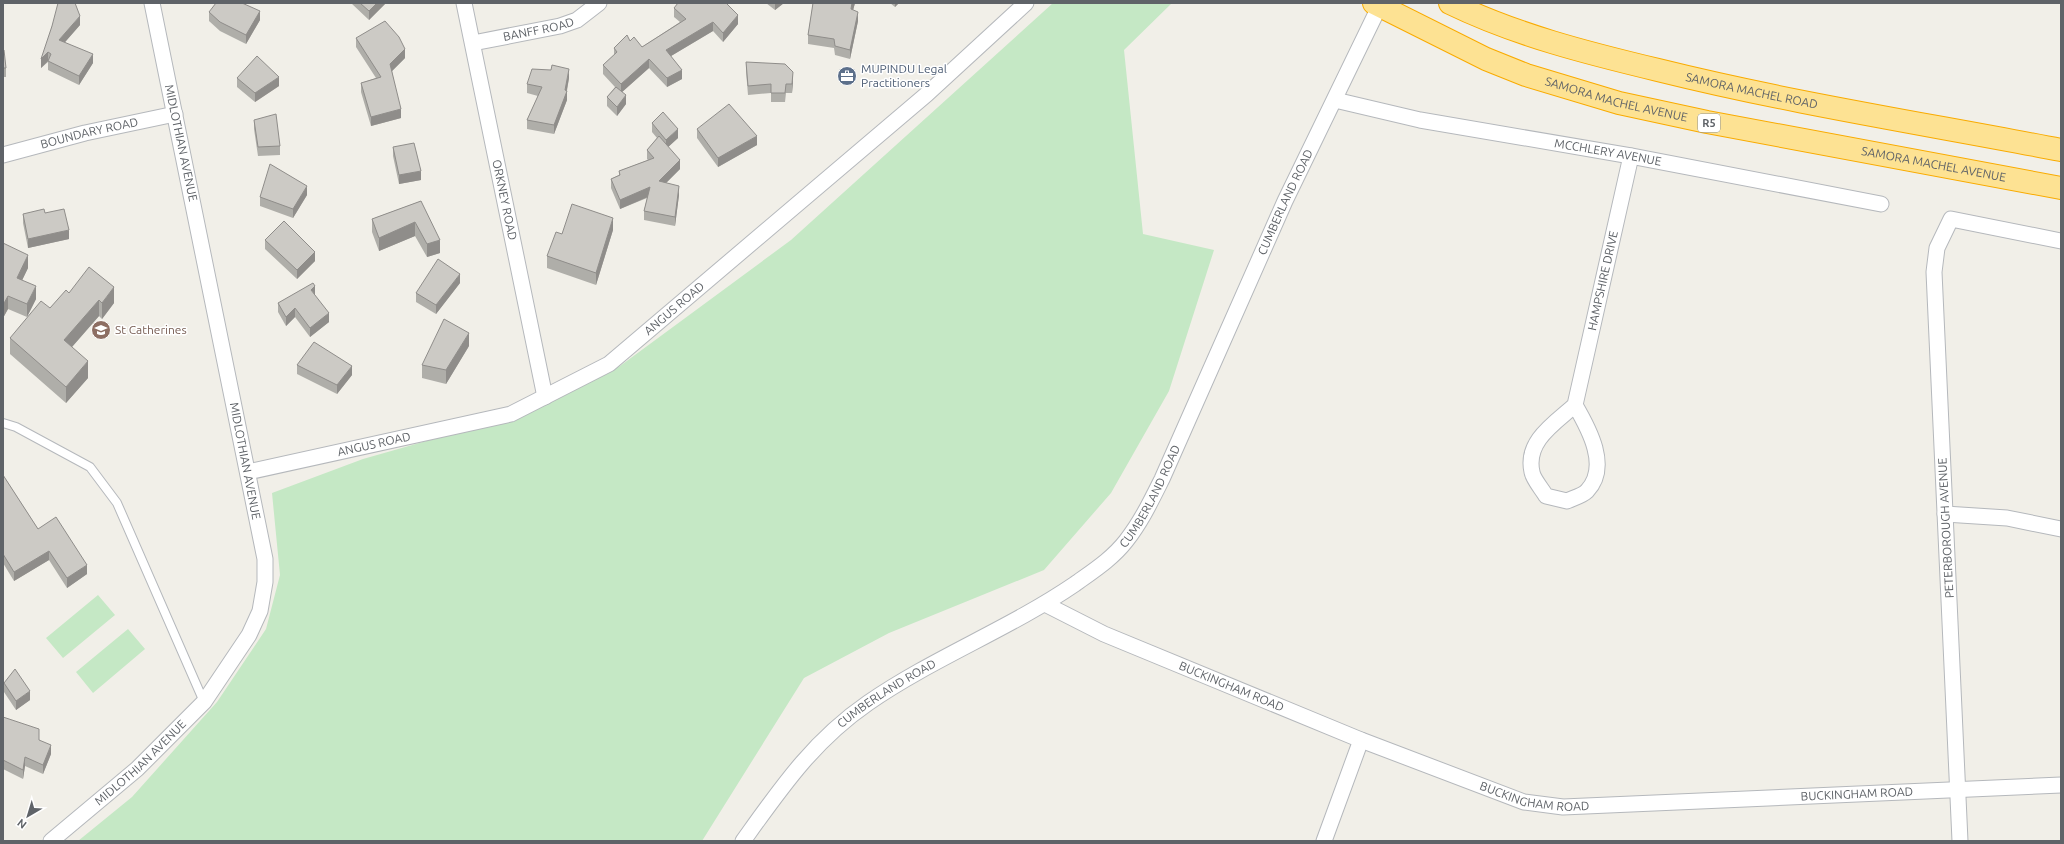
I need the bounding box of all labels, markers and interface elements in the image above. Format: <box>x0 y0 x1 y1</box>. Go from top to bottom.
street label: BANFF ROAD <box>502 15 576 43</box>
place label: MUPINDU Legal Practitioners <box>861 62 947 89</box>
office icon: MUPINDU Legal Practitioners <box>836 65 858 87</box>
street label: SAMORA MACHEL ROAD <box>1685 70 1819 111</box>
street label: SAMORA MACHEL AVENUE <box>1544 74 1689 124</box>
street label: MIDLOTHIAN AVENUE <box>163 83 200 203</box>
road number: R5 <box>1698 114 1720 132</box>
street label: BOUNDARY ROAD <box>39 115 139 151</box>
street label: MCCHLERY AVENUE <box>1554 136 1663 168</box>
street label: SAMORA MACHEL AVENUE <box>1860 144 2007 184</box>
street label: CUMBERLAND ROAD <box>1255 147 1315 257</box>
street label: ORKNEY ROAD <box>490 158 520 241</box>
street label: HAMPSHIRE DRIVE <box>1585 229 1620 332</box>
street label: ANGUS ROAD <box>641 279 707 337</box>
school or university icon: St Catherines <box>90 319 112 341</box>
place label: St Catherines <box>115 323 187 336</box>
street label: MIDLOTHIAN AVENUE <box>228 401 263 521</box>
street label: ANGUS ROAD <box>336 429 412 458</box>
street label: CUMBERLAND ROAD <box>1116 443 1182 550</box>
street label: PETERBOROUGH AVENUE <box>1935 457 1956 599</box>
street label: CUMBERLAND ROAD <box>834 657 938 730</box>
street label: BUCKINGHAM ROAD <box>1177 659 1286 714</box>
street label: MIDLOTHIAN AVENUE <box>92 717 188 807</box>
street label: BUCKINGHAM ROAD <box>1478 779 1590 813</box>
street label: BUCKINGHAM ROAD <box>1800 785 1913 802</box>
north arrow <box>8 796 48 836</box>
text: N <box>15 817 29 831</box>

